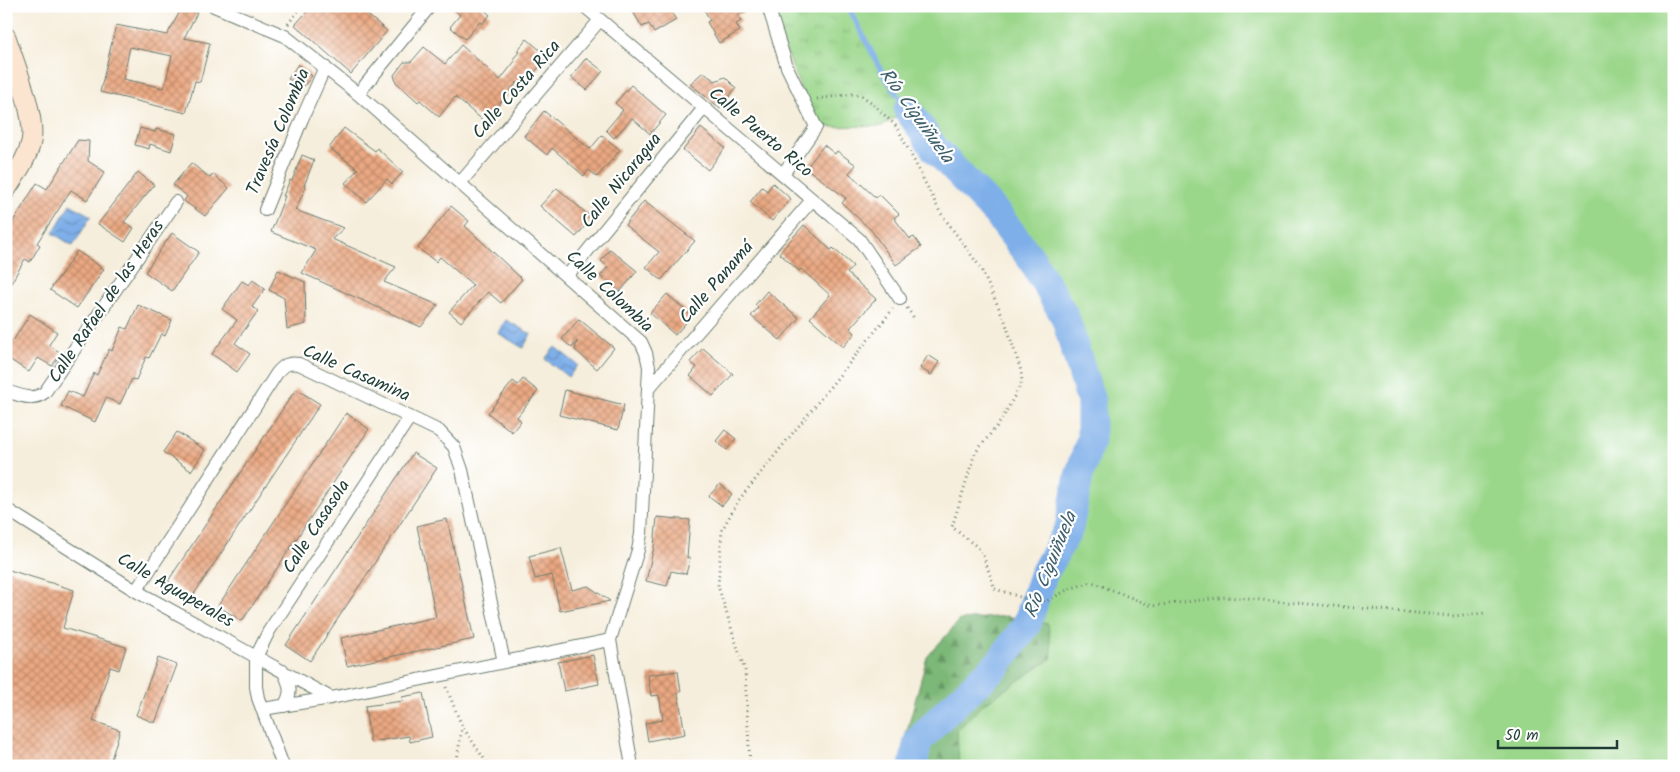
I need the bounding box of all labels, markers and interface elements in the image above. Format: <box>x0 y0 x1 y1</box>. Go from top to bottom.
street label: Calle Costa Rica <box>465 34 569 146</box>
water label: Río Ciguiñuela <box>871 62 962 171</box>
street label: Travesía Colombia <box>239 64 319 200</box>
street label: Calle Puerto Rico <box>701 80 819 186</box>
street label: Calle Nicaragua <box>574 127 670 235</box>
street label: Calle Rafael de las Heras <box>41 214 173 390</box>
street label: Calle Panamá <box>672 234 763 331</box>
street label: Calle Colombia <box>558 243 660 341</box>
street label: Calle Casamina <box>297 337 415 411</box>
street label: Calle Casasola <box>276 474 358 580</box>
water label: Río Ciguiñuela <box>1016 507 1086 622</box>
street label: Calle Aguaperales <box>111 546 239 637</box>
scale bar <box>1498 717 1616 749</box>
text: 50 m <box>1505 724 1539 748</box>

